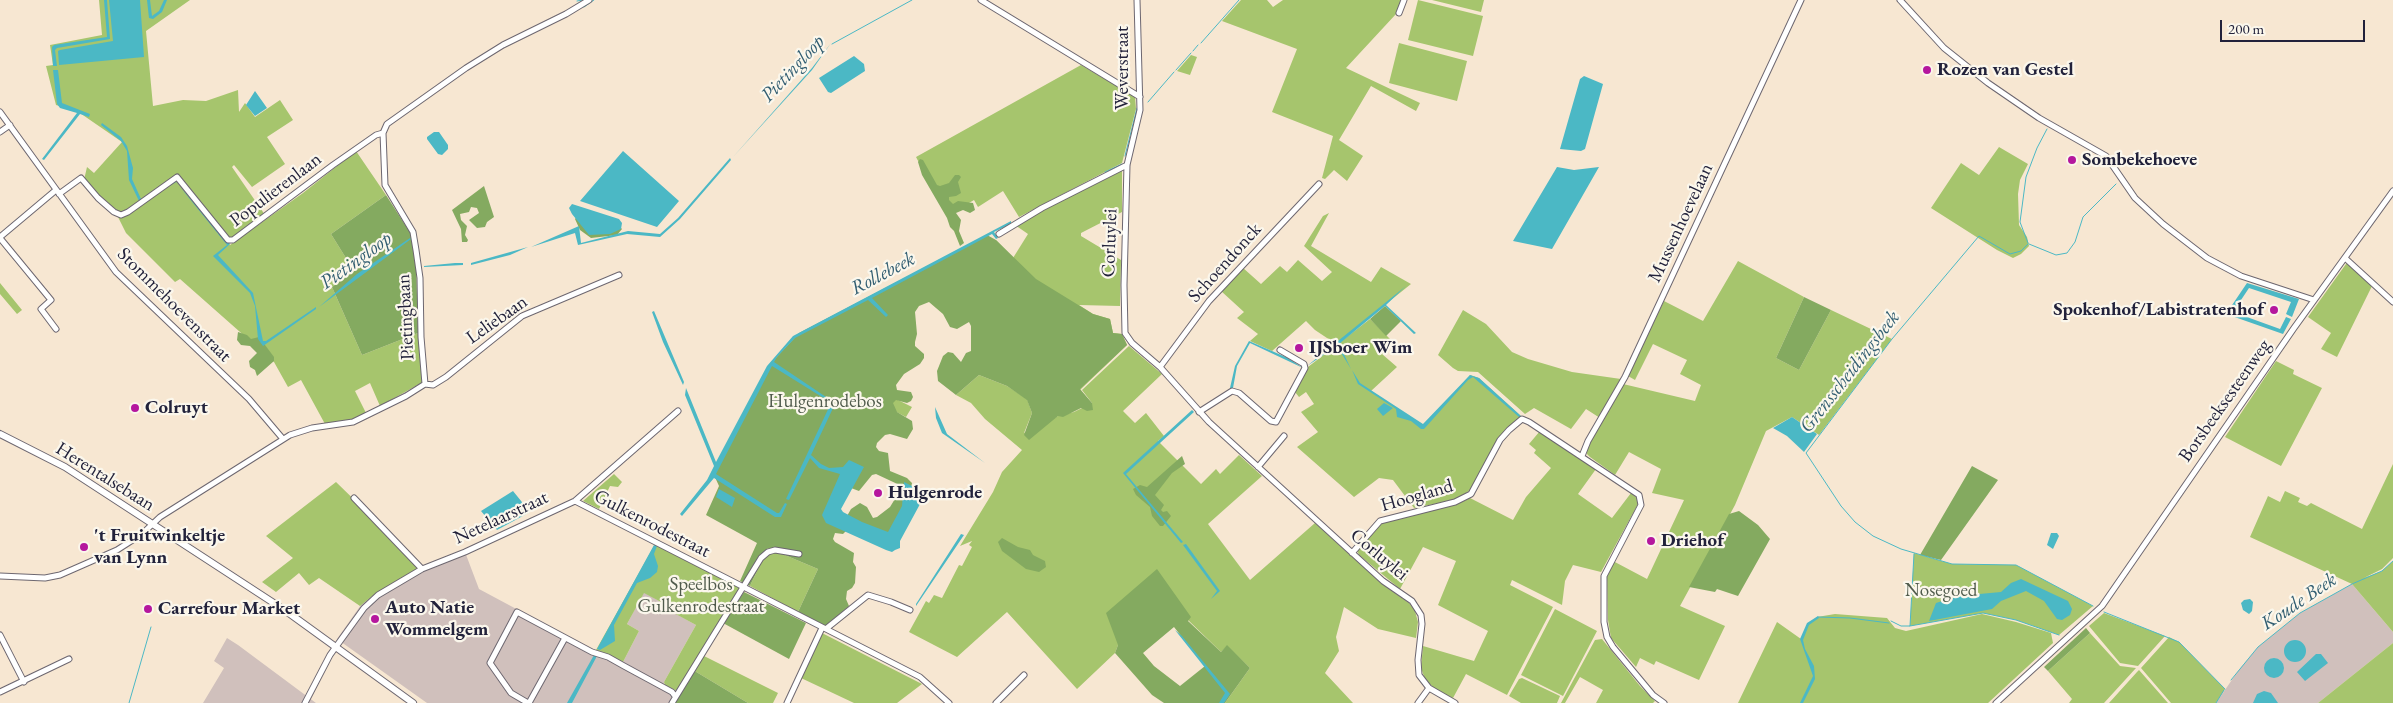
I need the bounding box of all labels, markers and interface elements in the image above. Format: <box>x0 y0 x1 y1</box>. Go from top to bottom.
scale bar <box>2223 10 2368 42</box>
text: 200 m <box>2228 19 2264 38</box>
street label: Weverstraat <box>1112 26 1134 110</box>
water label: Pietingloop <box>756 30 830 108</box>
place label: Rozen van Gestel <box>1937 59 2074 81</box>
marker: Rozen van Gestel <box>1921 64 1933 76</box>
street label: Populierenlaan <box>226 148 326 232</box>
place label: Sombekehoeve <box>2082 149 2197 171</box>
marker: Sombekehoeve <box>2066 154 2078 166</box>
street label: Mussenhoevelaan <box>1644 160 1718 286</box>
street label: Corluylei <box>1097 208 1123 278</box>
street label: Schoendonck <box>1183 219 1267 307</box>
water label: Pietingloop <box>315 227 397 295</box>
street label: Stommehoevenstraat <box>112 243 236 367</box>
water label: Rollebeek <box>847 247 919 301</box>
street label: Pietingbaan <box>392 273 420 361</box>
street label: Leliebaan <box>462 291 532 349</box>
place label: Spokenhof/Labistratenhof <box>2053 299 2264 321</box>
marker: Spokenhof/Labistratenhof <box>2268 304 2280 316</box>
water label: Grensscheidingsbeek <box>1795 306 1905 438</box>
street label: Borsbeeksesteenweg <box>2174 335 2276 467</box>
place label: IJSboer Wim <box>1309 337 1412 359</box>
marker: IJSboer Wim <box>1293 342 1305 354</box>
park label: Hulgenrodebos <box>768 391 882 413</box>
place label: Colruyt <box>145 397 208 419</box>
marker: Colruyt <box>129 402 141 414</box>
street label: Herentalsebaan <box>51 437 159 517</box>
street label: Hoogland <box>1378 475 1456 517</box>
place label: Hulgenrode <box>888 482 982 504</box>
street label: Gulkenrodestraat <box>590 485 714 563</box>
street label: Netelaarstraat <box>450 486 552 550</box>
marker: Hulgenrode <box>872 487 884 499</box>
street label: Corluylei <box>1345 524 1413 586</box>
place label: 't Fruitwinkeltje van Lynn <box>94 525 225 569</box>
place label: Driehof <box>1661 530 1724 552</box>
marker: Driehof <box>1645 535 1657 547</box>
marker: 't Fruitwinkeltje van Lynn <box>78 541 90 553</box>
water label: Koude Beek <box>2257 568 2341 636</box>
park label: Speelbos Gulkenrodestraat <box>637 574 765 618</box>
park label: Nosegoed <box>1905 580 1977 602</box>
place label: Auto Natie Wommelgem <box>385 597 488 641</box>
place label: Carrefour Market <box>158 598 300 620</box>
marker: Carrefour Market <box>142 603 154 615</box>
marker: Auto Natie Wommelgem <box>369 613 381 625</box>

